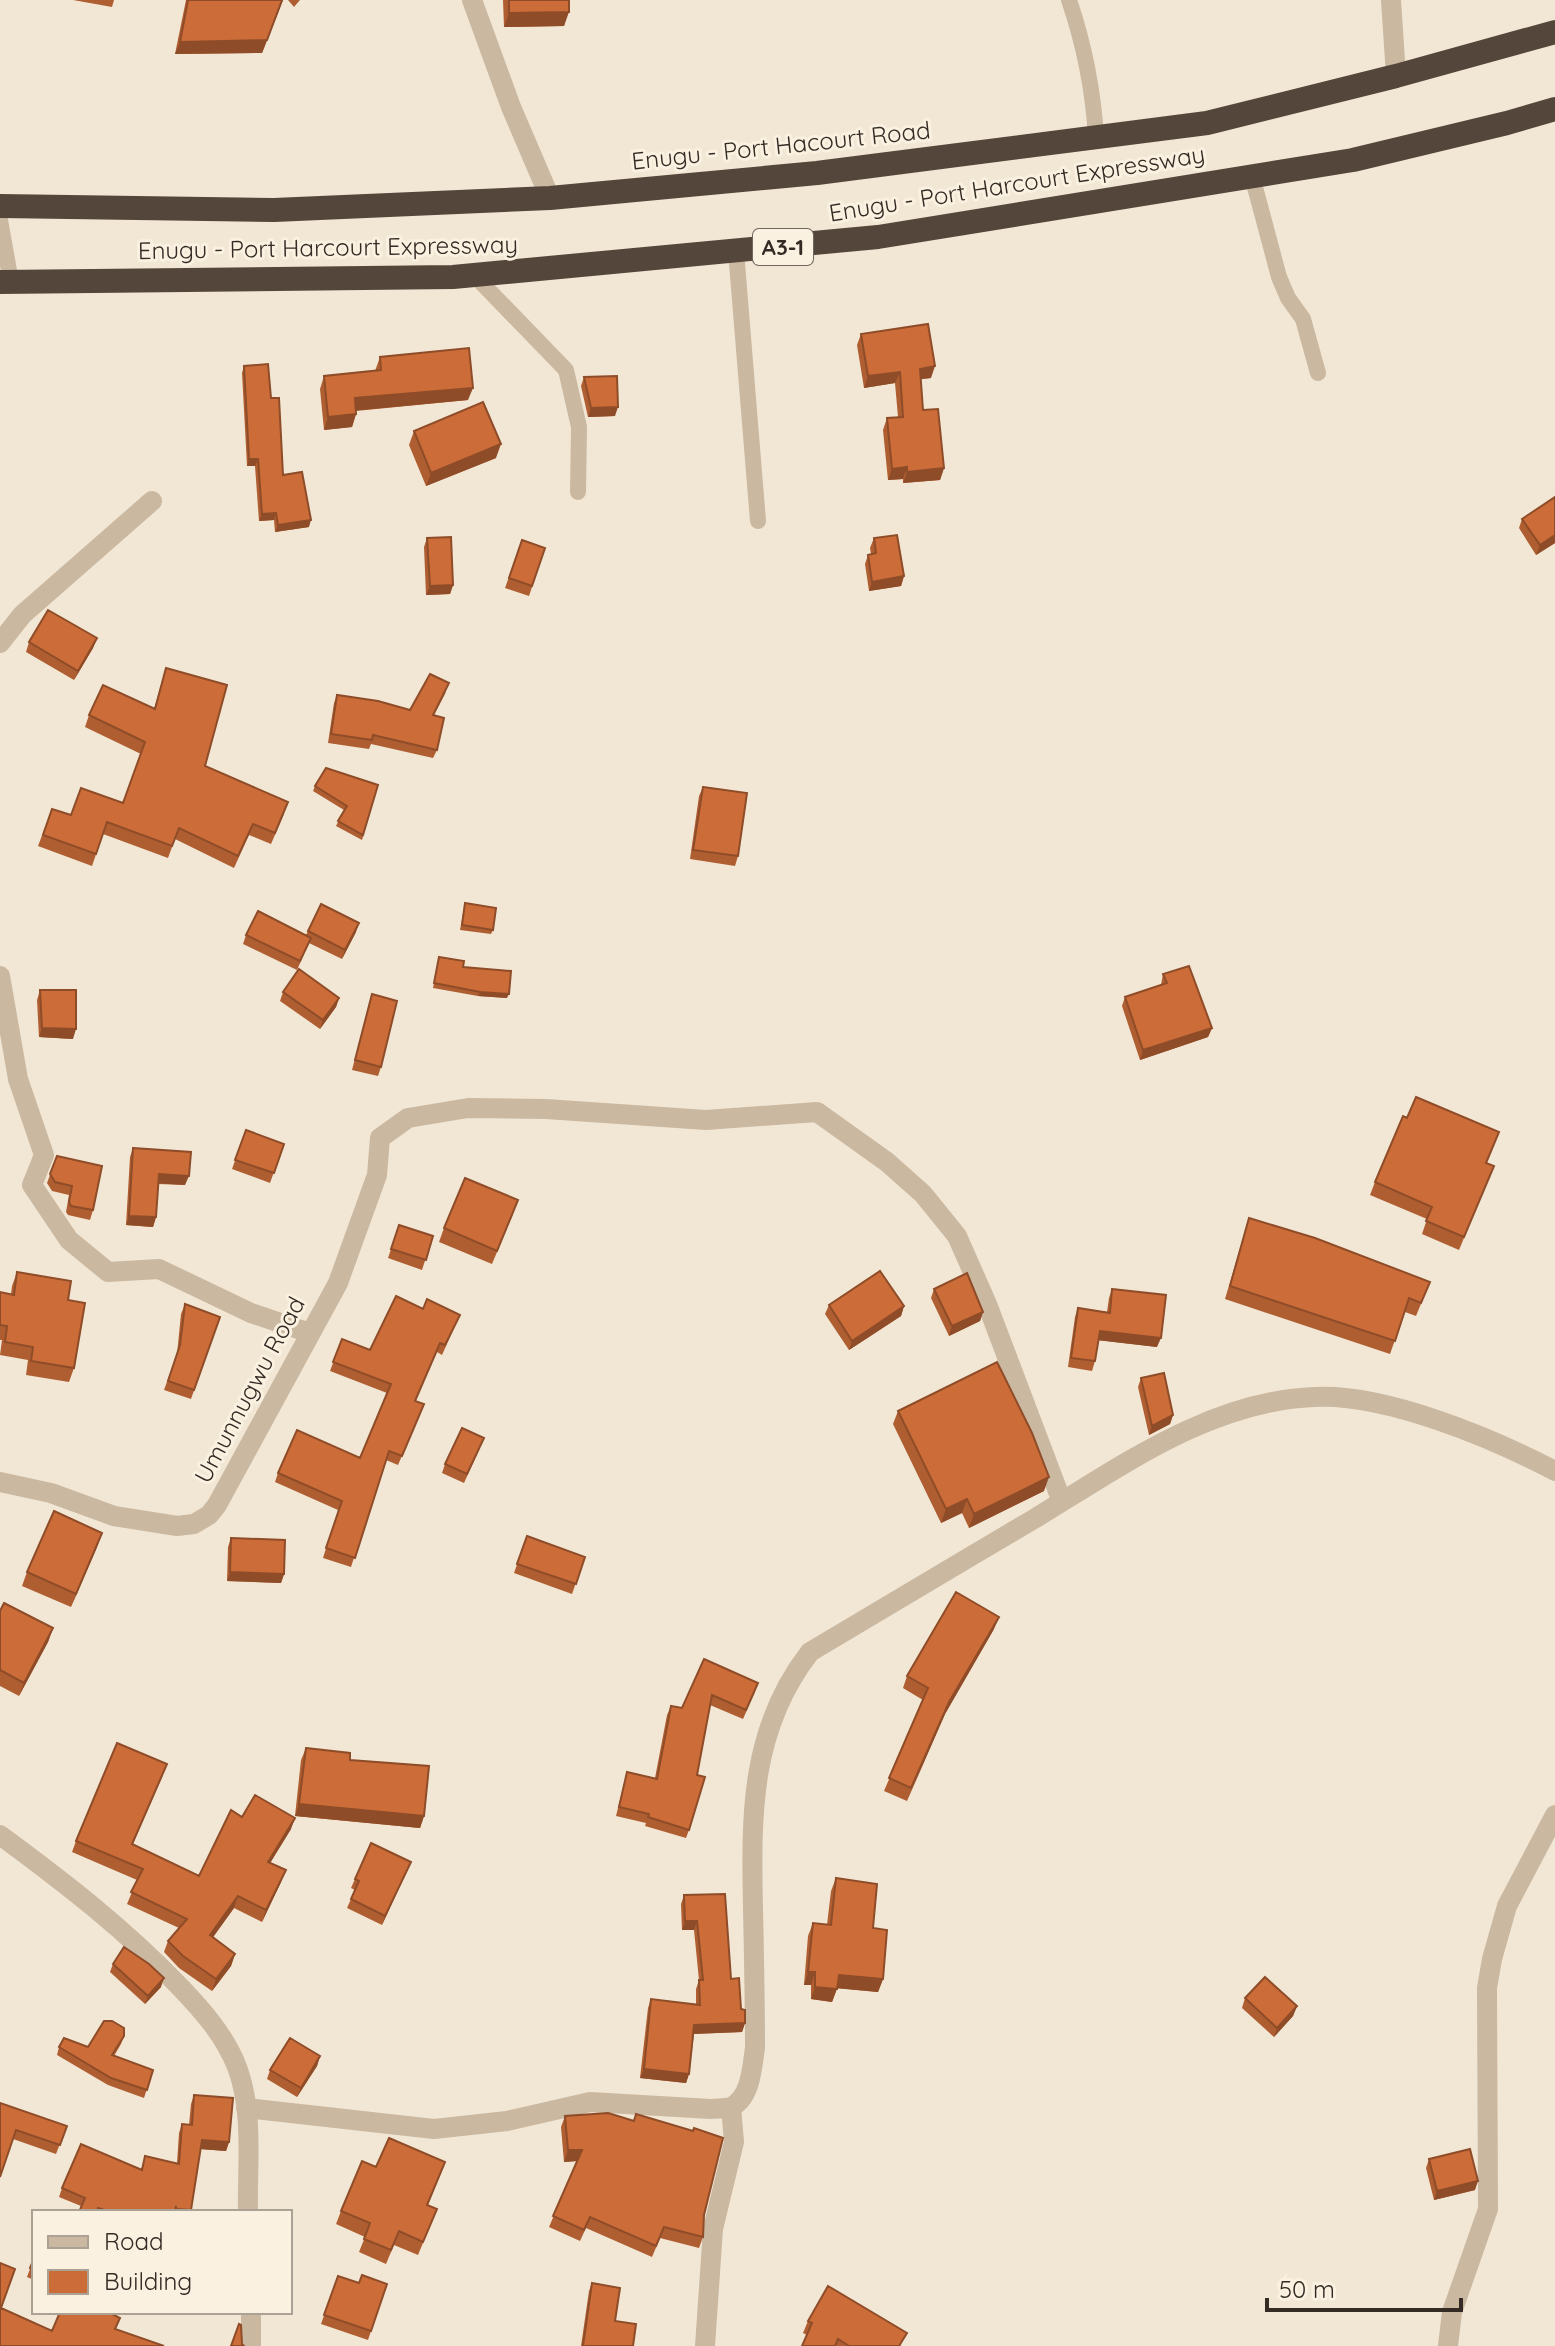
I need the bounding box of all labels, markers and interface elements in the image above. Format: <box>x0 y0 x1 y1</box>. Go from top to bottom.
street label: Enugu - Port Hacourt Road <box>630 114 932 176</box>
street label: Enugu - Port Harcourt Expressway <box>827 138 1207 228</box>
street label: Enugu - Port Harcourt Expressway <box>138 229 518 265</box>
road number: A3-1 <box>753 229 813 265</box>
street label: Umunnugwu Road <box>187 1291 311 1488</box>
legend <box>32 2210 292 2314</box>
text: Road <box>104 2226 164 2256</box>
scale bar <box>1267 2262 1461 2312</box>
text: Building <box>104 2266 192 2296</box>
text: 50 m <box>1279 2274 1335 2304</box>

